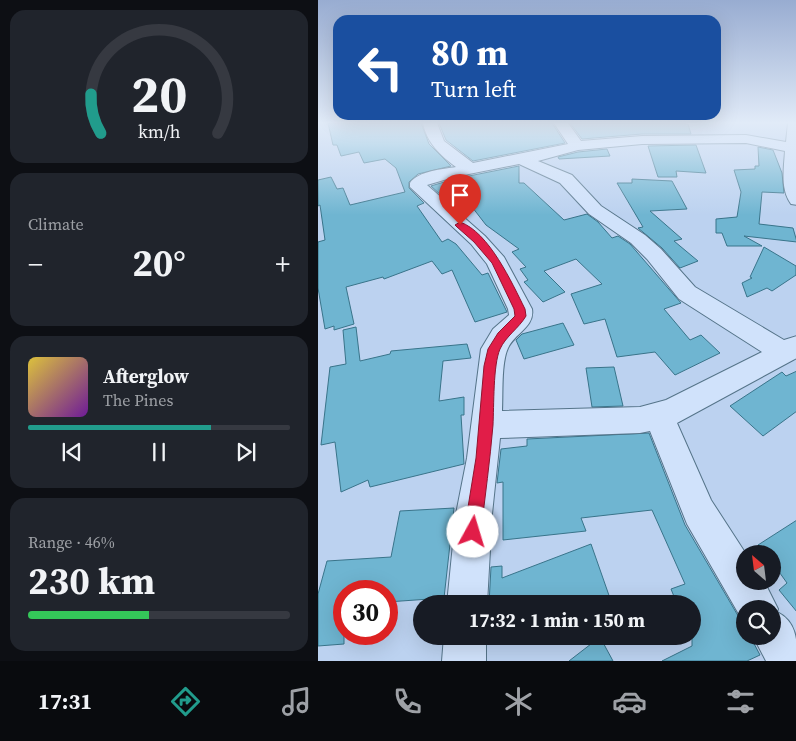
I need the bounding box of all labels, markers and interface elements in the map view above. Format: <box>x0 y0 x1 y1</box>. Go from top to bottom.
text: 80 m <box>431 29 508 77</box>
icon: left <box>348 35 413 100</box>
text: 20 <box>131 58 187 129</box>
text: Turn left <box>431 74 516 104</box>
text: km/h <box>138 119 181 144</box>
pin <box>439 174 481 225</box>
icon: arrive <box>446 181 474 209</box>
text: Climate <box>28 213 84 235</box>
text: 20° <box>132 237 186 289</box>
text: − <box>28 245 43 283</box>
text: + <box>275 245 290 283</box>
text: Afterglow <box>103 363 189 389</box>
text: The Pines <box>103 389 173 411</box>
icon: previous <box>58 438 86 466</box>
icon: pause <box>145 438 173 466</box>
icon: next <box>232 438 260 466</box>
position arrow <box>446 505 498 557</box>
text: Range · 46% <box>28 531 115 553</box>
north arrow <box>736 545 780 590</box>
map controls <box>736 545 781 645</box>
text: 230 km <box>28 555 155 607</box>
speed limit sign: 30 <box>333 580 398 645</box>
button: search <box>736 600 781 645</box>
text: 17:32 · 1 min · 150 m <box>469 607 645 633</box>
icon: directions <box>168 684 203 719</box>
icon: music <box>279 684 314 719</box>
icon: phone <box>390 684 425 719</box>
icon: climate <box>501 684 536 719</box>
icon: car <box>612 684 647 719</box>
icon: filters <box>723 684 758 719</box>
text: 17:31 <box>38 686 92 716</box>

